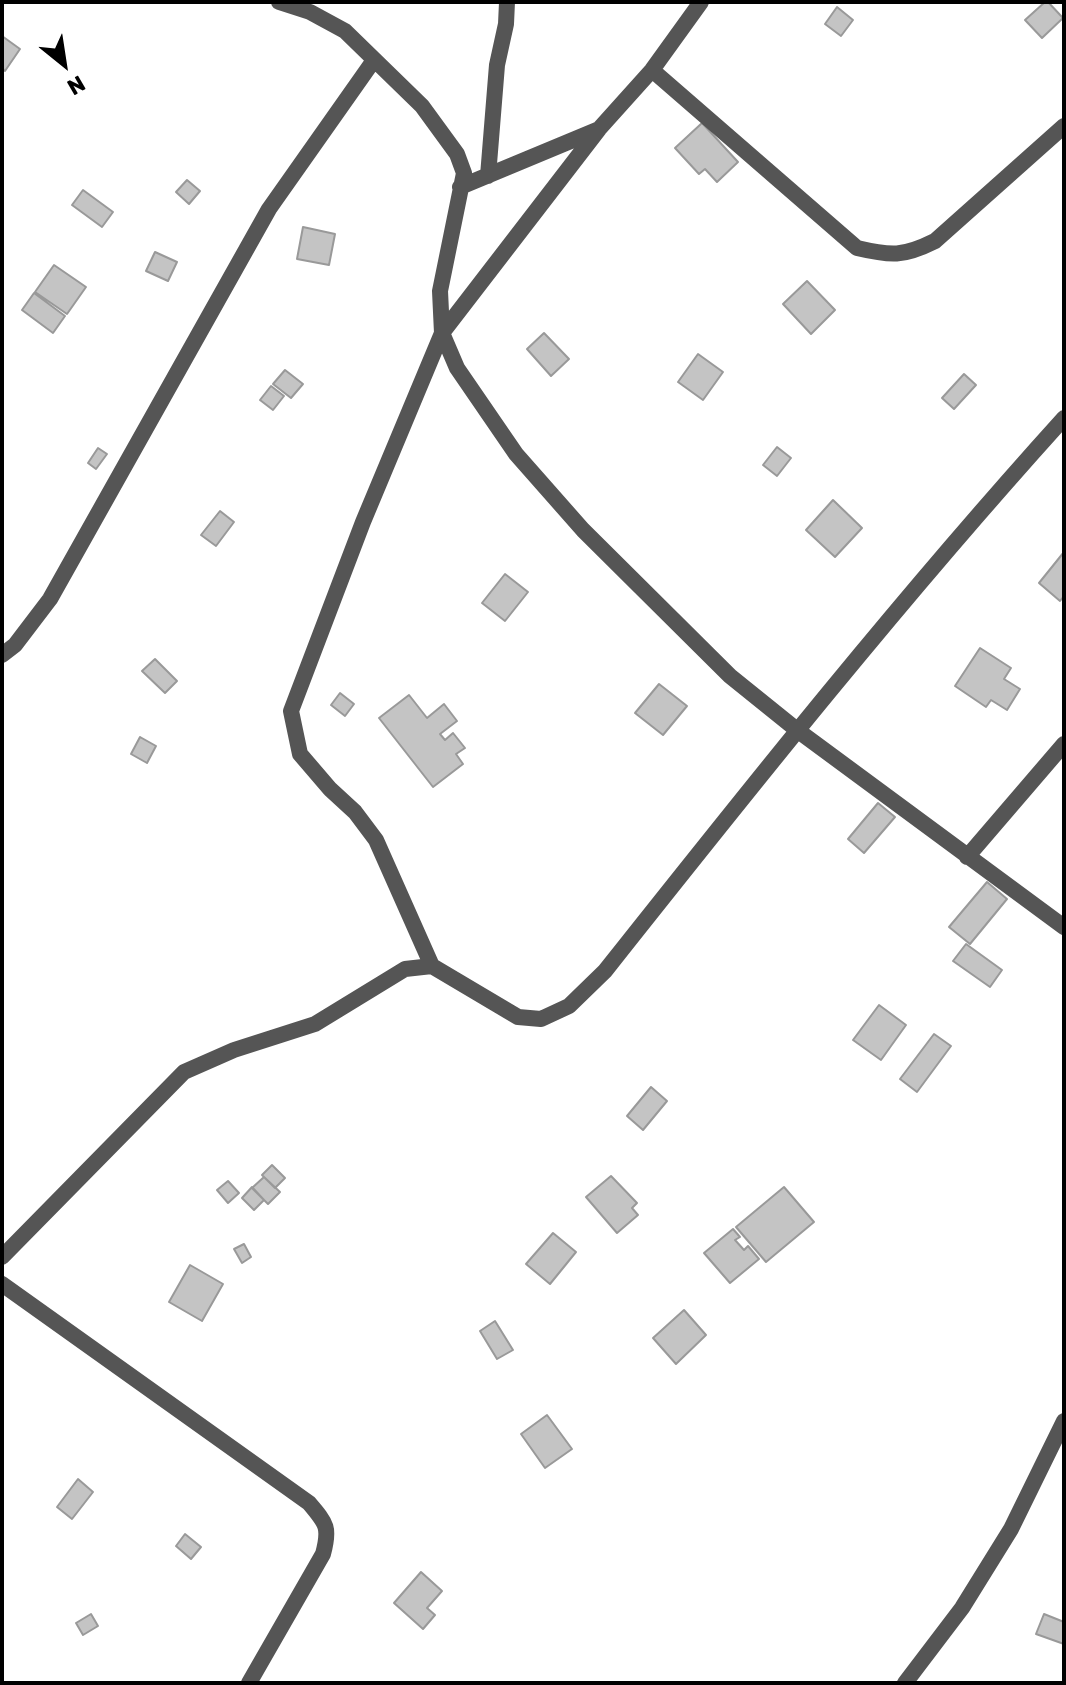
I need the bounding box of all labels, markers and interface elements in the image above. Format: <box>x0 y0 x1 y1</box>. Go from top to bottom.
north arrow <box>24 24 104 104</box>
text: N <box>63 70 90 101</box>

